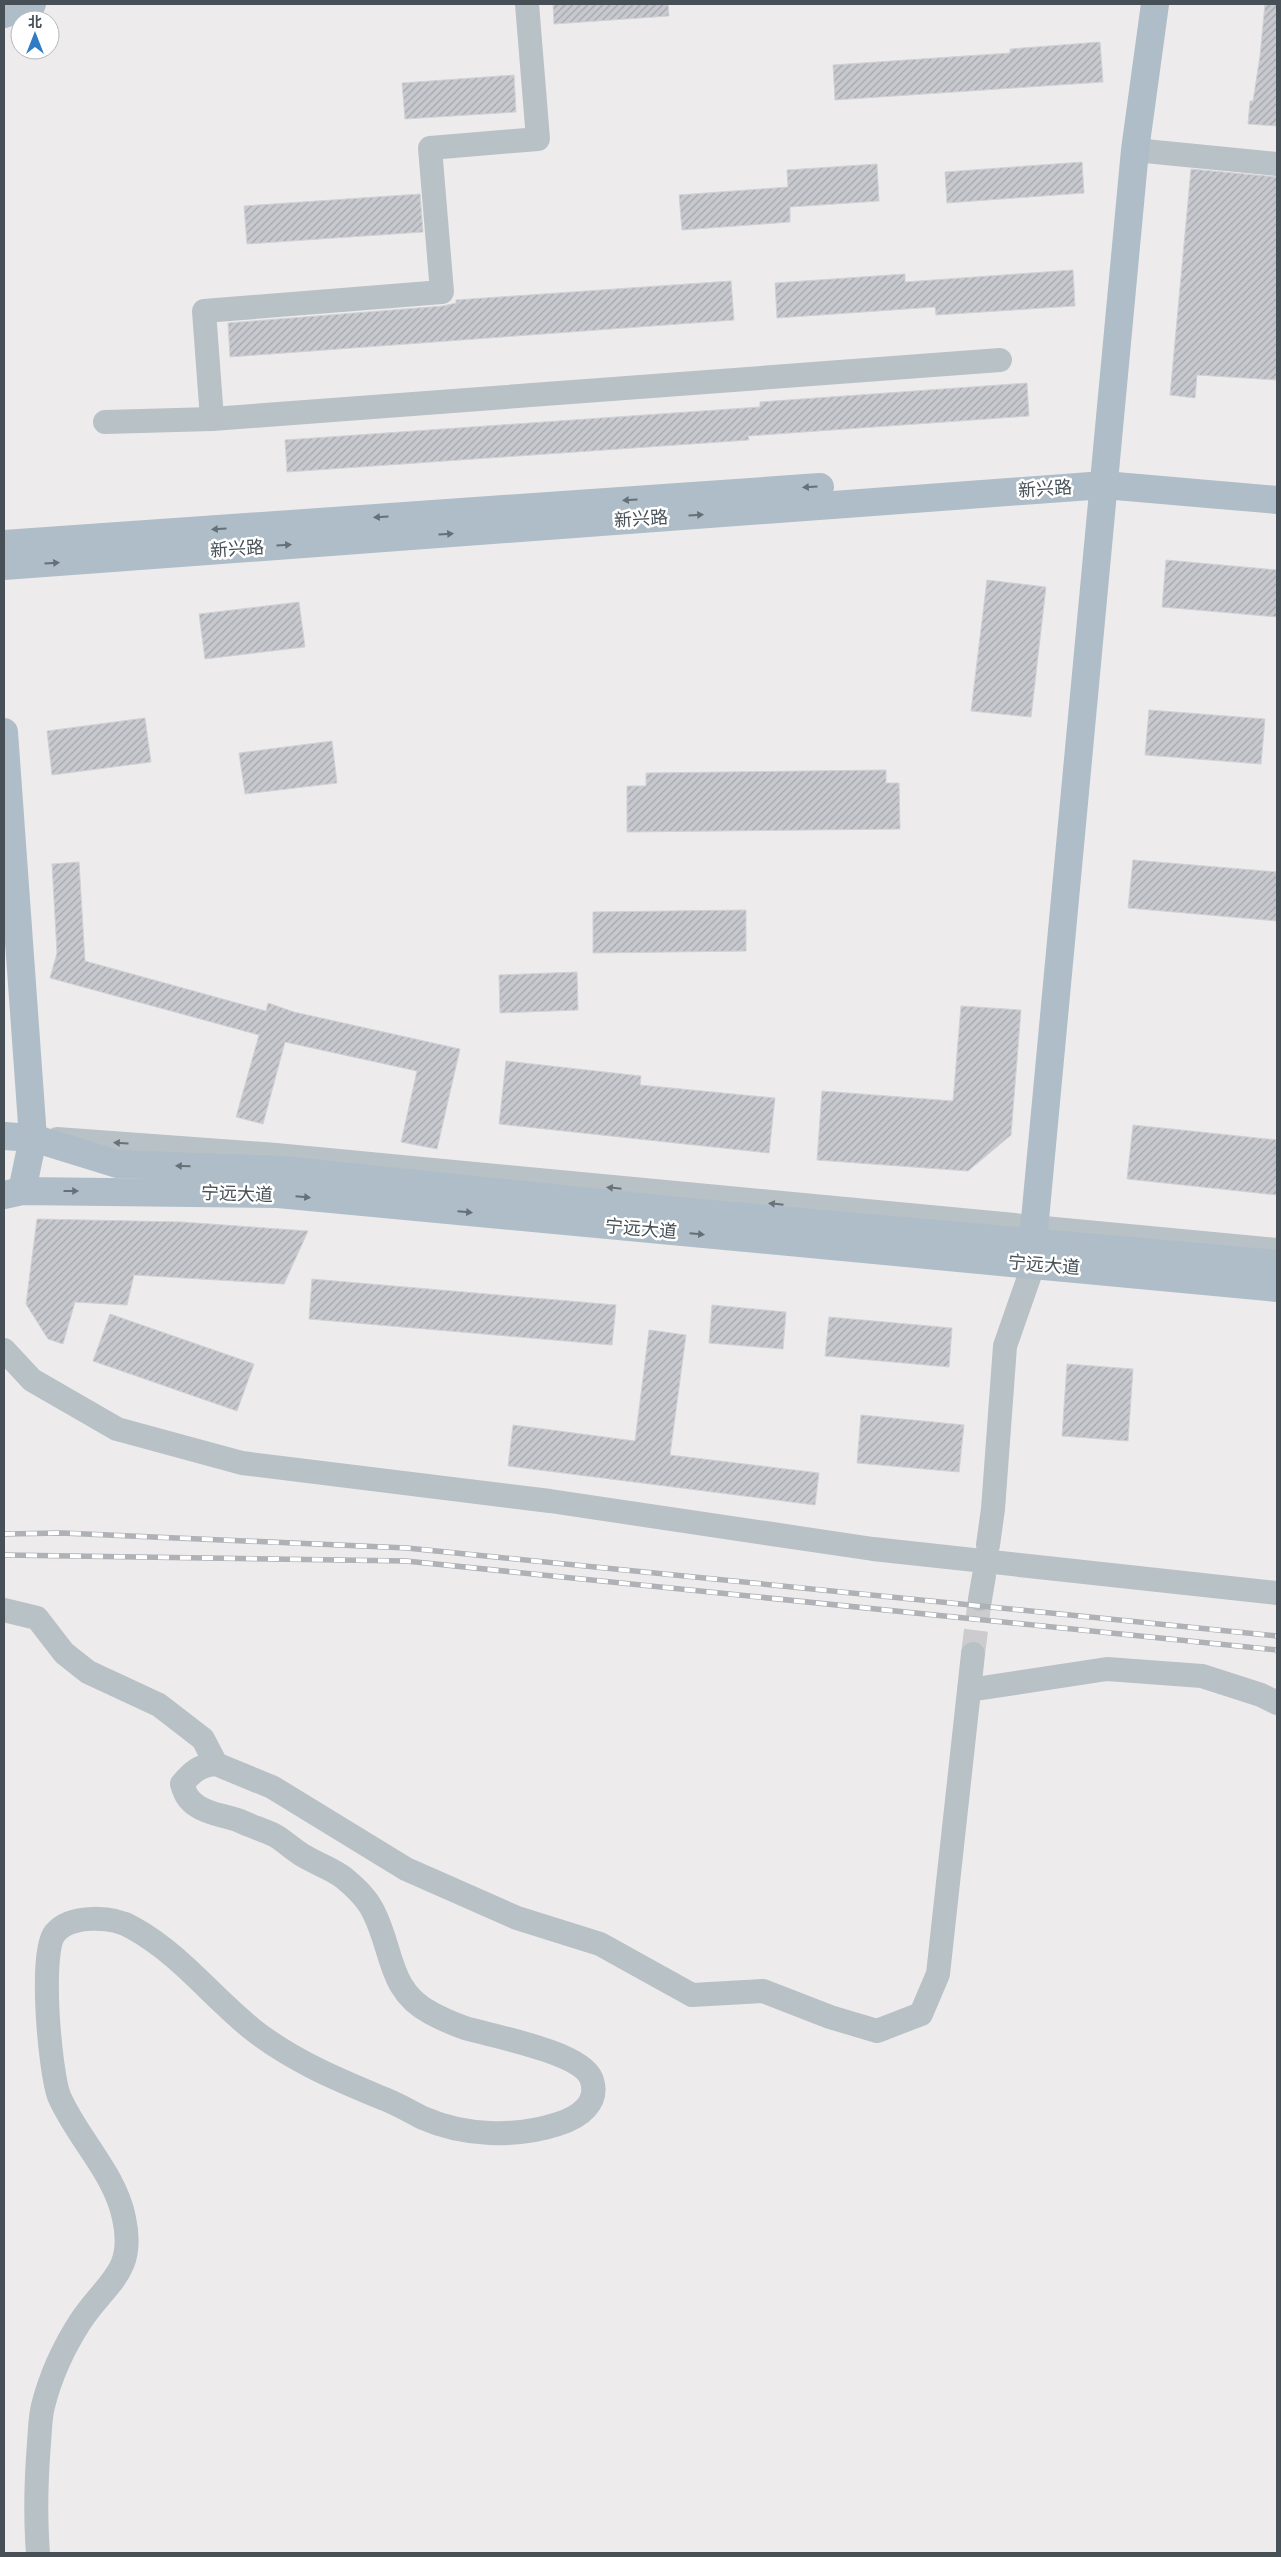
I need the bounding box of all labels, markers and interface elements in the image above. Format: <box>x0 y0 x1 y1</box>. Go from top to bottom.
north arrow <box>10 10 60 60</box>
text: 北 <box>28 14 42 31</box>
street label: 新兴路 <box>1017 476 1073 502</box>
one-way arrow <box>802 484 818 492</box>
one-way arrow <box>622 496 638 504</box>
street label: 新兴路 <box>613 506 669 532</box>
one-way arrow <box>688 511 704 519</box>
one-way arrow <box>373 514 389 522</box>
one-way arrow <box>211 525 227 533</box>
one-way arrow <box>439 529 455 537</box>
street label: 新兴路 <box>209 536 265 562</box>
one-way arrow <box>277 541 293 549</box>
one-way arrow <box>45 558 61 566</box>
one-way arrow <box>113 1138 129 1146</box>
one-way arrow <box>175 1162 191 1170</box>
street label: 宁远大道 <box>201 1182 273 1206</box>
one-way arrow <box>606 1184 622 1192</box>
one-way arrow <box>63 1187 79 1195</box>
one-way arrow <box>296 1193 312 1201</box>
one-way arrow <box>767 1199 783 1207</box>
one-way arrow <box>457 1208 473 1216</box>
street label: 宁远大道 <box>604 1215 678 1243</box>
one-way arrow <box>689 1230 705 1238</box>
street label: 宁远大道 <box>1007 1251 1081 1279</box>

